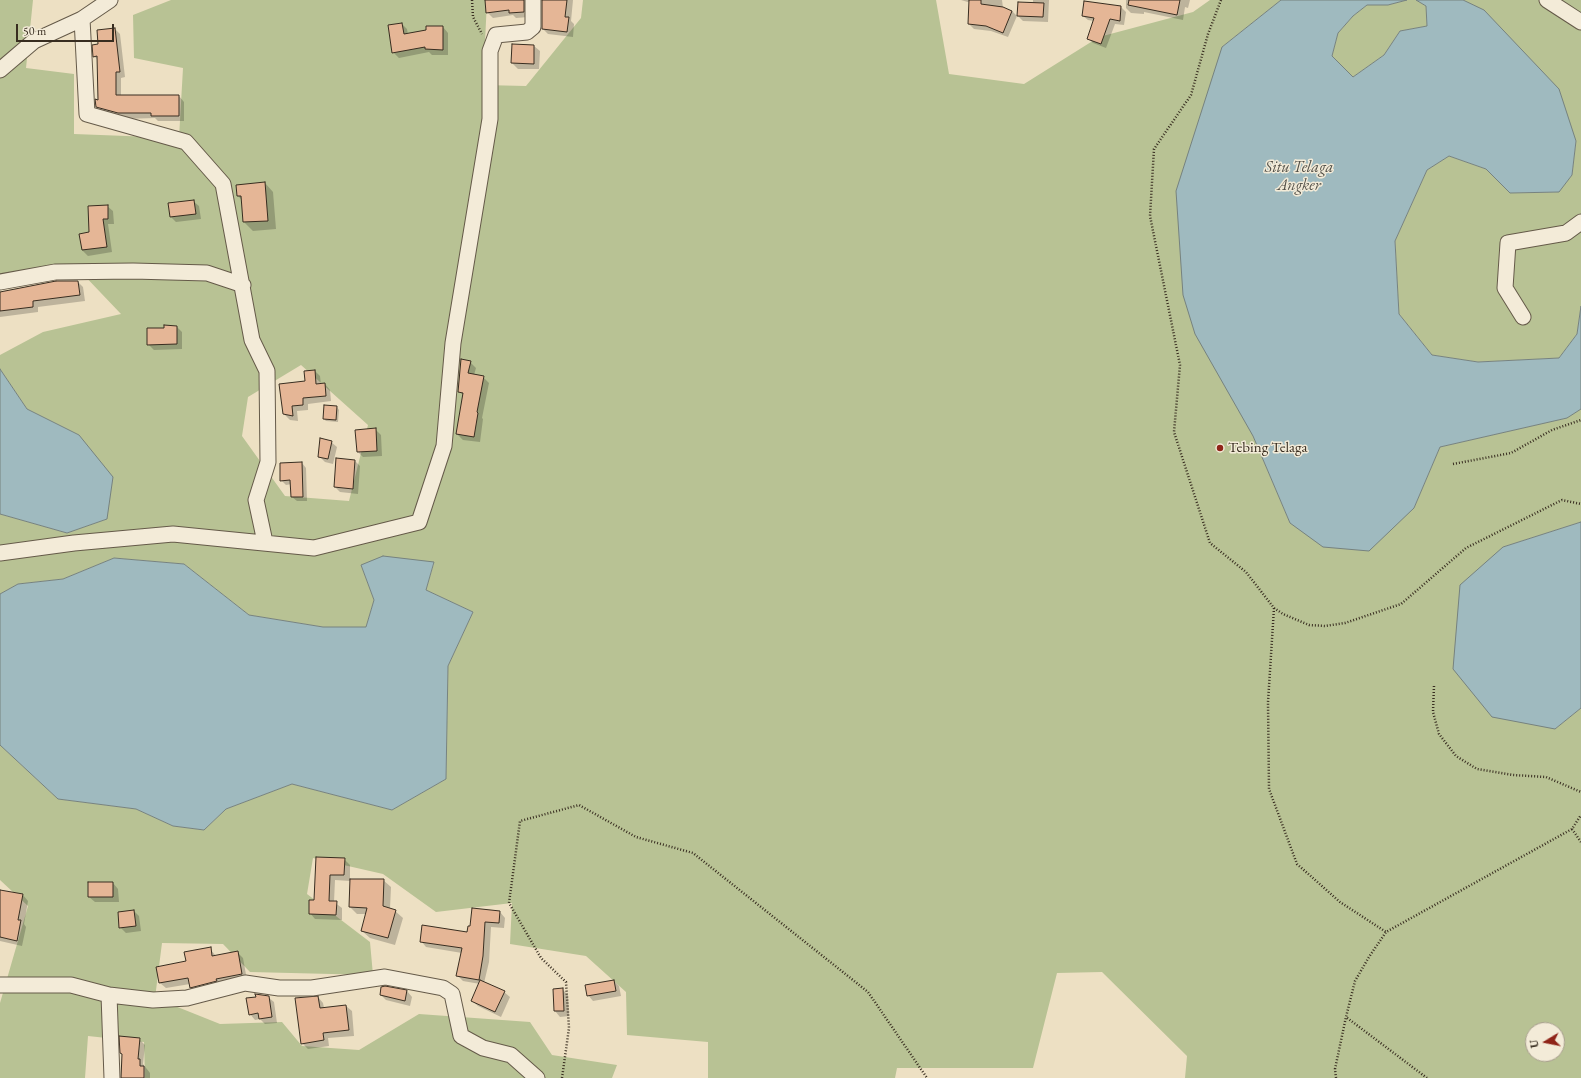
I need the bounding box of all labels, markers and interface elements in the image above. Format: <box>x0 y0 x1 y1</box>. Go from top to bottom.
scale bar <box>18 16 116 42</box>
text: 50 m <box>23 23 46 39</box>
water label: Situ Telaga Angker <box>1265 158 1333 196</box>
place label: Tebing Telaga <box>1228 439 1308 457</box>
marker: Tebing Telaga <box>1215 443 1225 453</box>
north arrow <box>1525 1022 1565 1062</box>
text: U <box>1527 1039 1542 1049</box>

